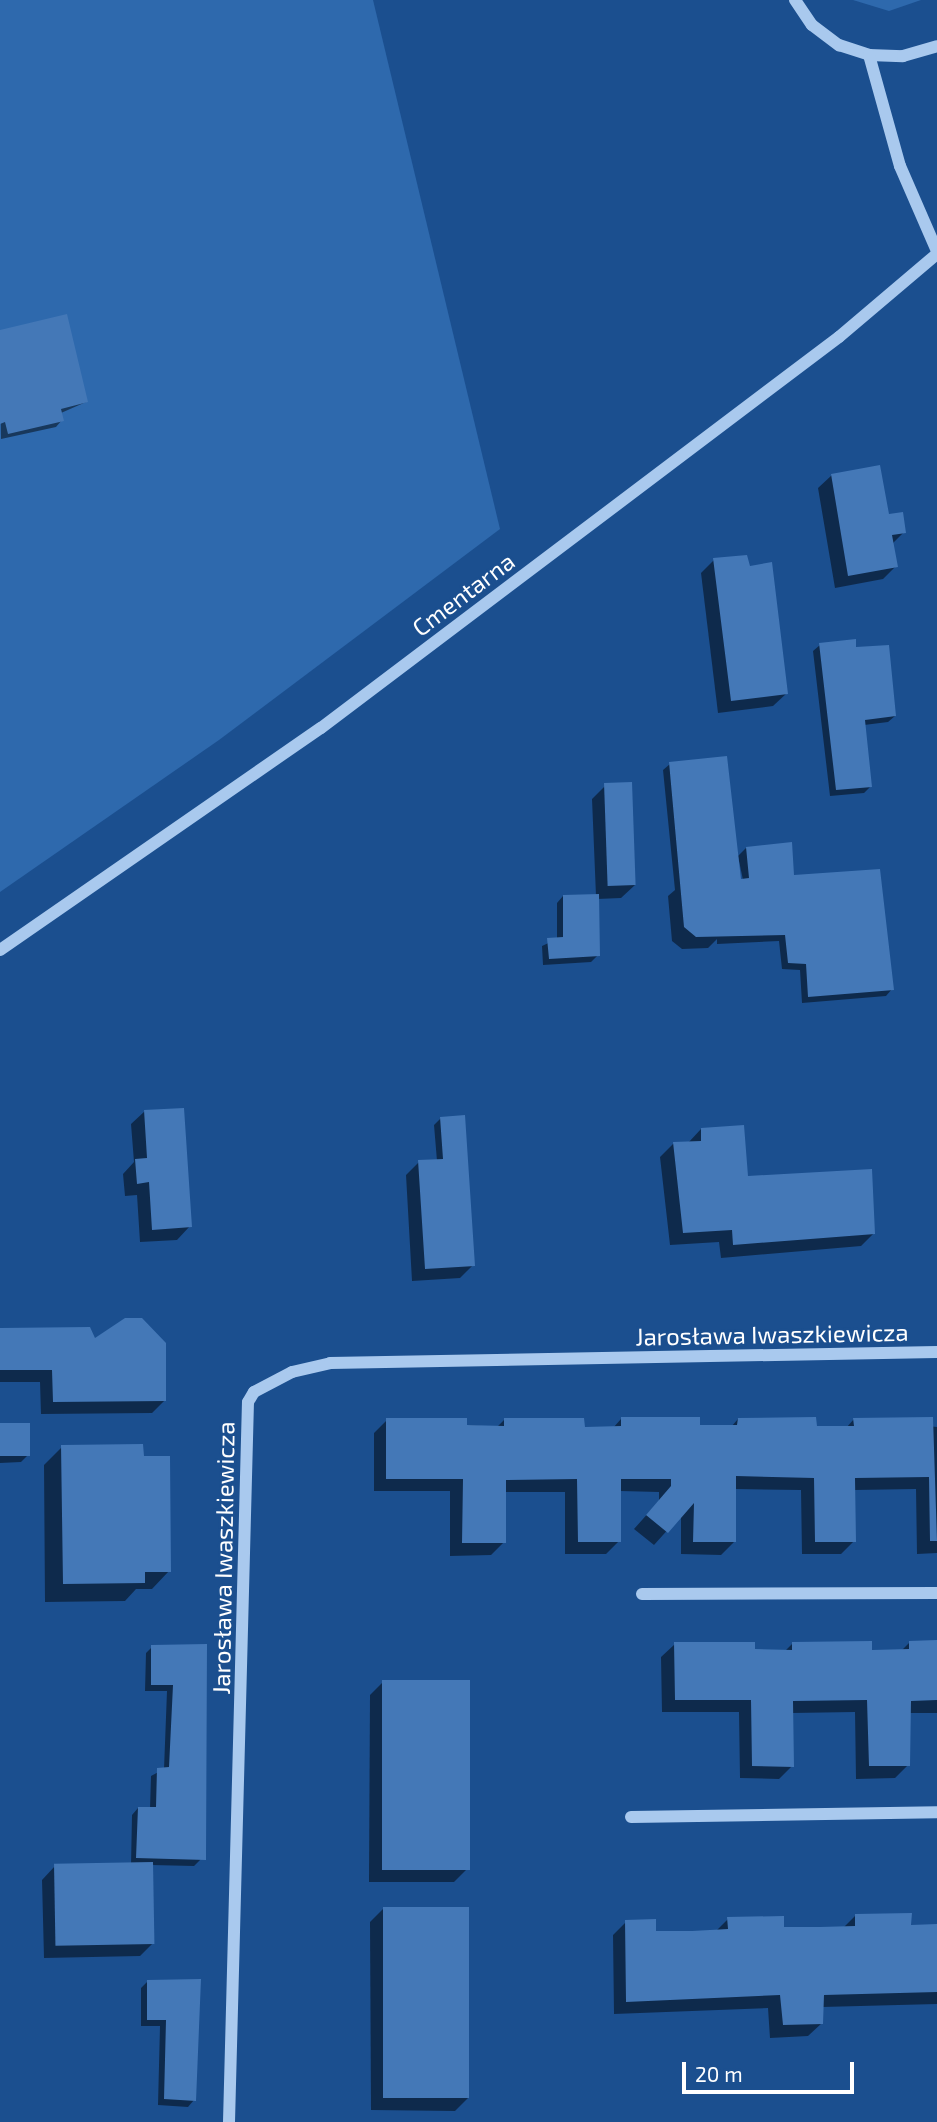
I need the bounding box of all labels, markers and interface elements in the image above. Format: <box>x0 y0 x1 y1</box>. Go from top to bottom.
street label: Cmentarna <box>406 546 520 642</box>
street label: Jarosława Iwaszkiewicza <box>635 1317 909 1351</box>
street label: Jarosława Iwaszkiewicza <box>206 1421 240 1695</box>
scale bar <box>685 2048 856 2092</box>
text: 20 m <box>695 2061 743 2086</box>

